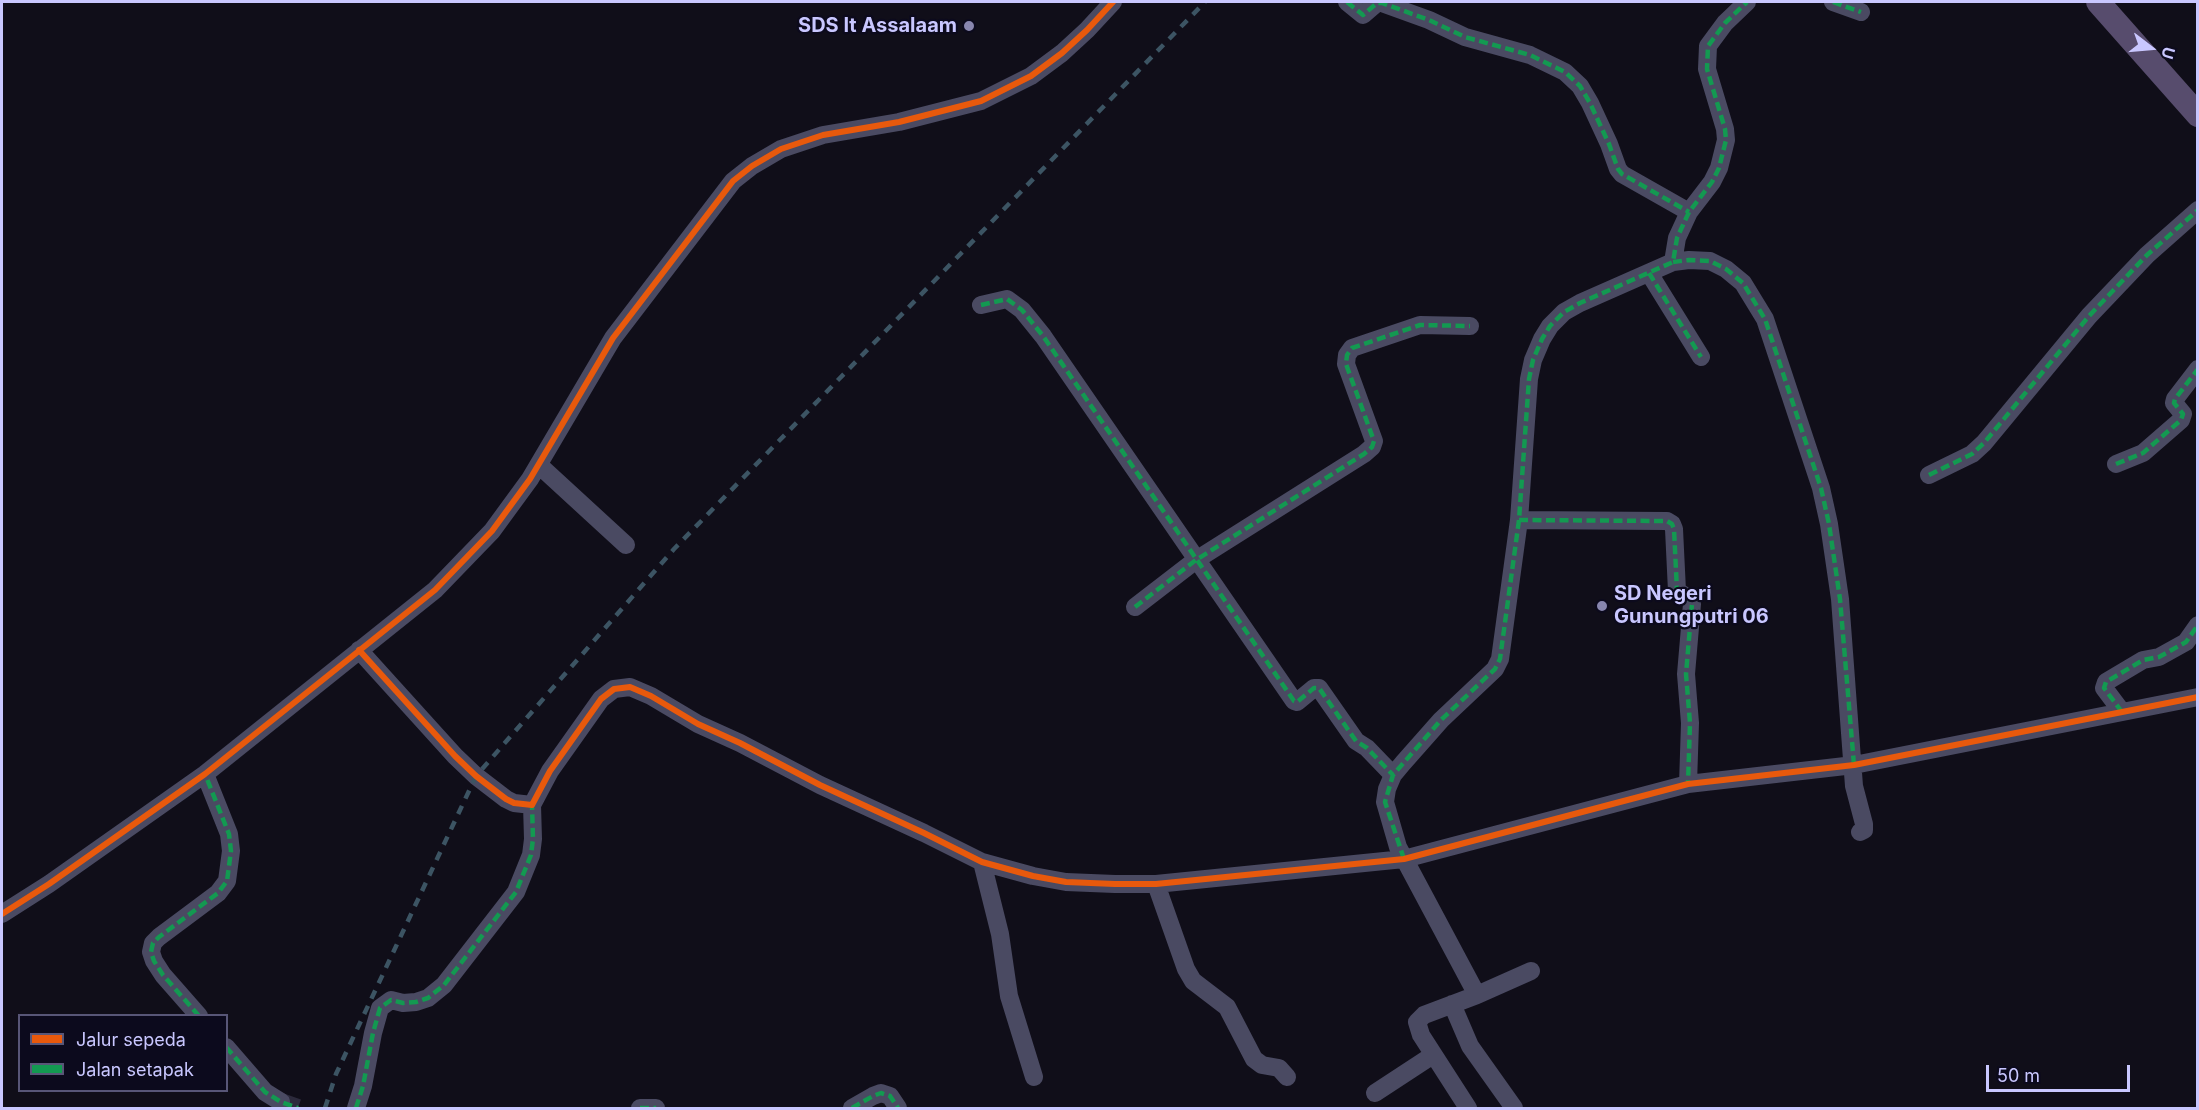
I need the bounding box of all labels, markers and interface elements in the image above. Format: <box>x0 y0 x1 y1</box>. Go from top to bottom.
place label: SDS It Assalaam <box>798 14 957 38</box>
north arrow <box>2121 18 2181 78</box>
marker: SDS It Assalaam <box>962 19 976 33</box>
text: U <box>2157 45 2180 61</box>
place label: SD Negeri Gunungputri 06 <box>1614 582 1769 629</box>
marker: SD Negeri Gunungputri 06 <box>1595 599 1609 613</box>
legend <box>18 1014 228 1092</box>
text: Jalur sepeda <box>76 1029 186 1050</box>
scale bar <box>1989 1053 2133 1091</box>
text: Jalan setapak <box>76 1059 194 1080</box>
text: 50 m <box>1997 1065 2040 1086</box>

